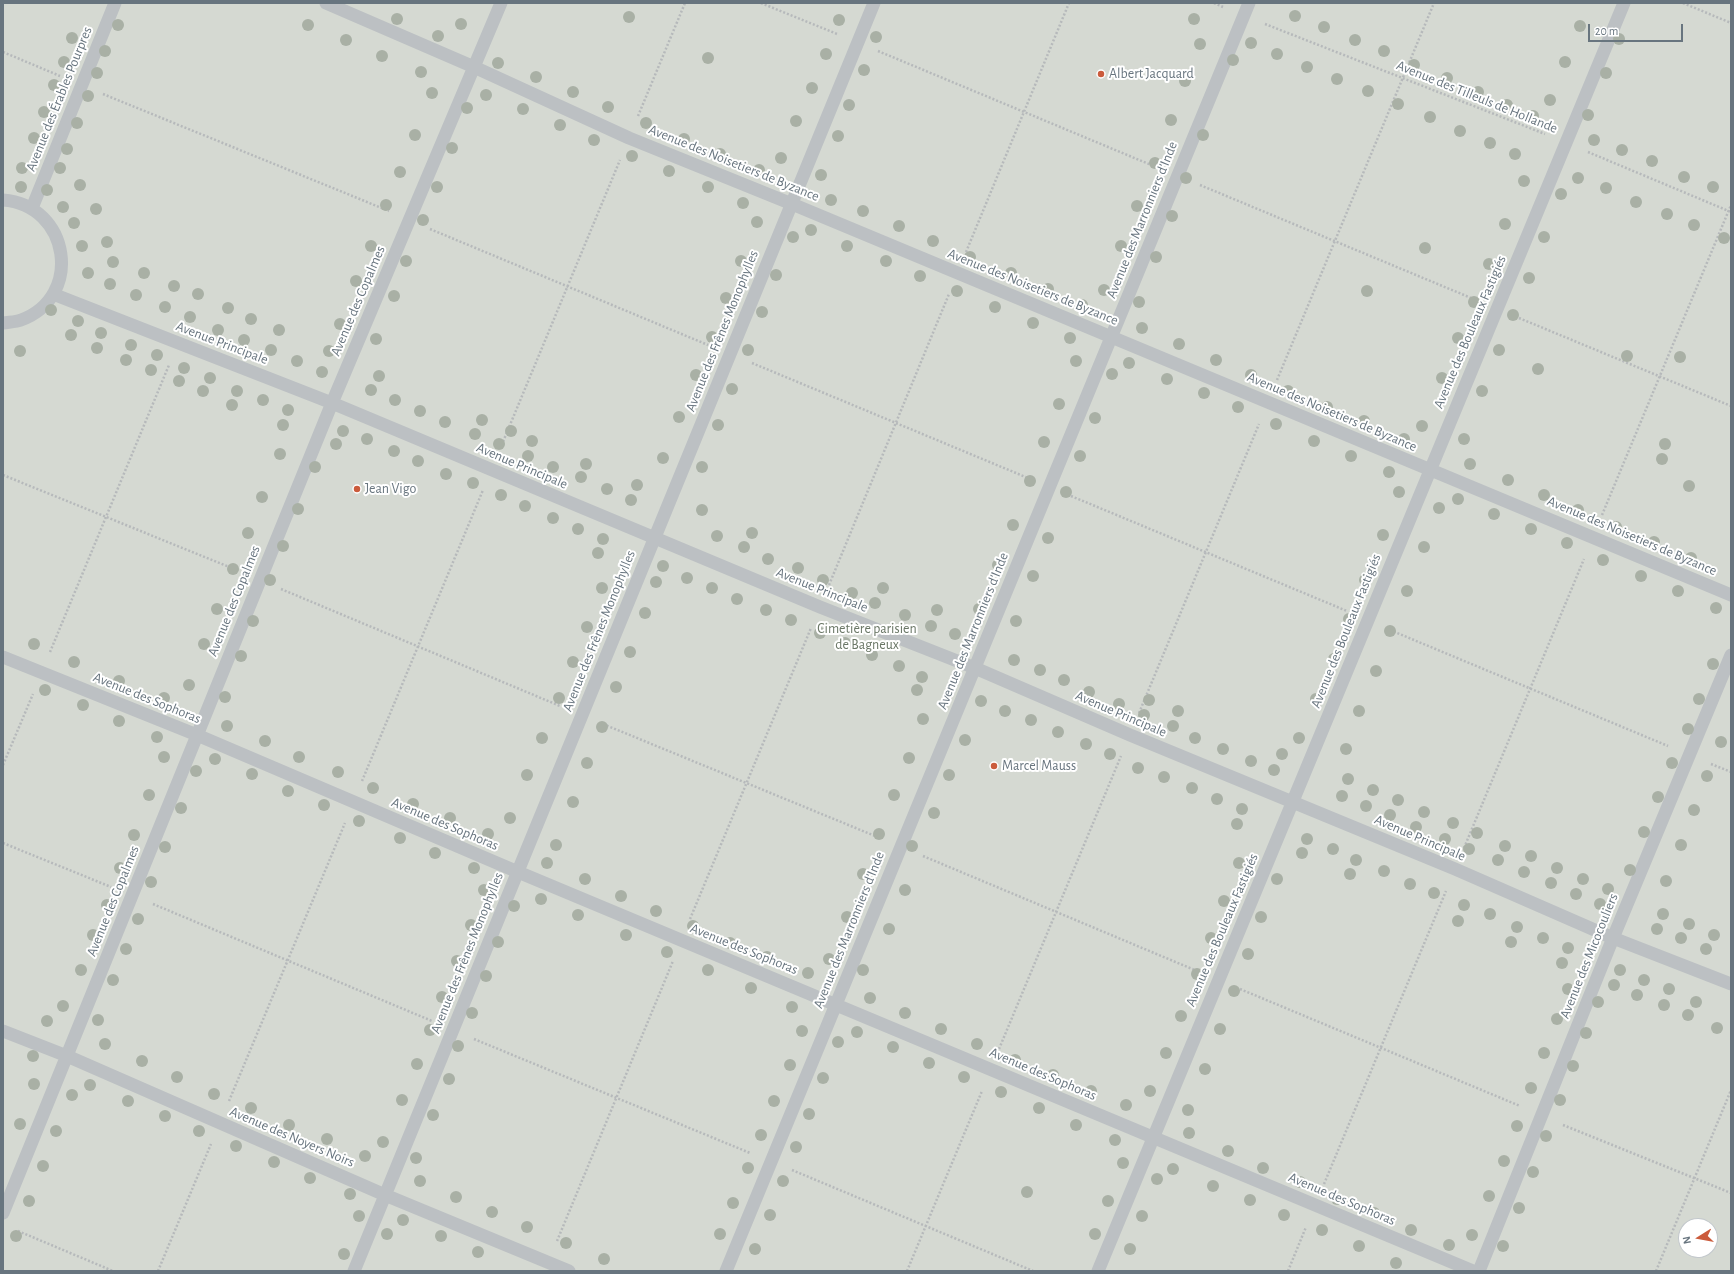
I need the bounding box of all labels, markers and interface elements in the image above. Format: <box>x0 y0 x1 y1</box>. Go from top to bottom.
scale bar <box>1590 16 1685 42</box>
street label: Avenue des Érables Pourpres <box>22 24 96 174</box>
text: 20 m <box>1595 25 1618 37</box>
street label: Avenue des Tilleuls de Hollande <box>1394 57 1560 137</box>
place label: Albert Jacquard <box>1109 66 1194 82</box>
marker: Albert Jacquard <box>1096 69 1106 79</box>
street label: Avenue des Noisetiers de Byzance <box>646 121 822 205</box>
street label: Avenue des Marronniers d'Inde <box>1103 139 1181 301</box>
street label: Avenue des Copalmes <box>327 243 389 359</box>
street label: Avenue des Noisetiers de Byzance <box>945 245 1121 329</box>
street label: Avenue des Frênes Monophylles <box>682 248 762 414</box>
street label: Avenue des Bouleaux Fastigiés <box>1430 253 1510 411</box>
street label: Avenue Principale <box>173 318 271 368</box>
street label: Avenue des Noisetiers de Byzance <box>1245 369 1419 455</box>
street label: Avenue Principale <box>474 439 570 493</box>
place label: Jean Vigo <box>365 481 416 497</box>
marker: Jean Vigo <box>352 484 362 494</box>
street label: Avenue des Noisetiers de Byzance <box>1545 493 1719 579</box>
street label: Avenue des Copalmes <box>204 543 264 659</box>
street label: Avenue des Frênes Monophylles <box>559 548 639 714</box>
street label: Avenue des Marronniers d'Inde <box>934 550 1012 712</box>
street label: Avenue des Bouleaux Fastigiés <box>1307 552 1385 710</box>
street label: Avenue Principale <box>774 564 870 616</box>
park label: Cimetière parisien de Bagneux <box>817 621 917 654</box>
street label: Avenue des Sophoras <box>91 669 203 727</box>
street label: Avenue Principale <box>1073 687 1169 741</box>
place label: Marcel Mauss <box>1002 758 1076 774</box>
marker: Marcel Mauss <box>989 761 999 771</box>
street label: Avenue des Sophoras <box>389 794 501 854</box>
street label: Avenue Principale <box>1372 811 1468 865</box>
street label: Avenue des Copalmes <box>83 843 143 959</box>
street label: Avenue des Marronniers d'Inde <box>810 849 888 1011</box>
street label: Avenue des Bouleaux Fastigiés <box>1182 851 1262 1009</box>
street label: Avenue des Frênes Monophylles <box>427 870 507 1036</box>
street label: Avenue des Micocouliers <box>1556 891 1622 1021</box>
street label: Avenue des Sophoras <box>688 920 800 978</box>
street label: Avenue des Sophoras <box>987 1044 1099 1104</box>
street label: Avenue des Noyers Noirs <box>227 1103 357 1171</box>
street label: Avenue des Sophoras <box>1286 1169 1398 1229</box>
north arrow <box>1678 1218 1718 1258</box>
text: N <box>1681 1235 1693 1245</box>

